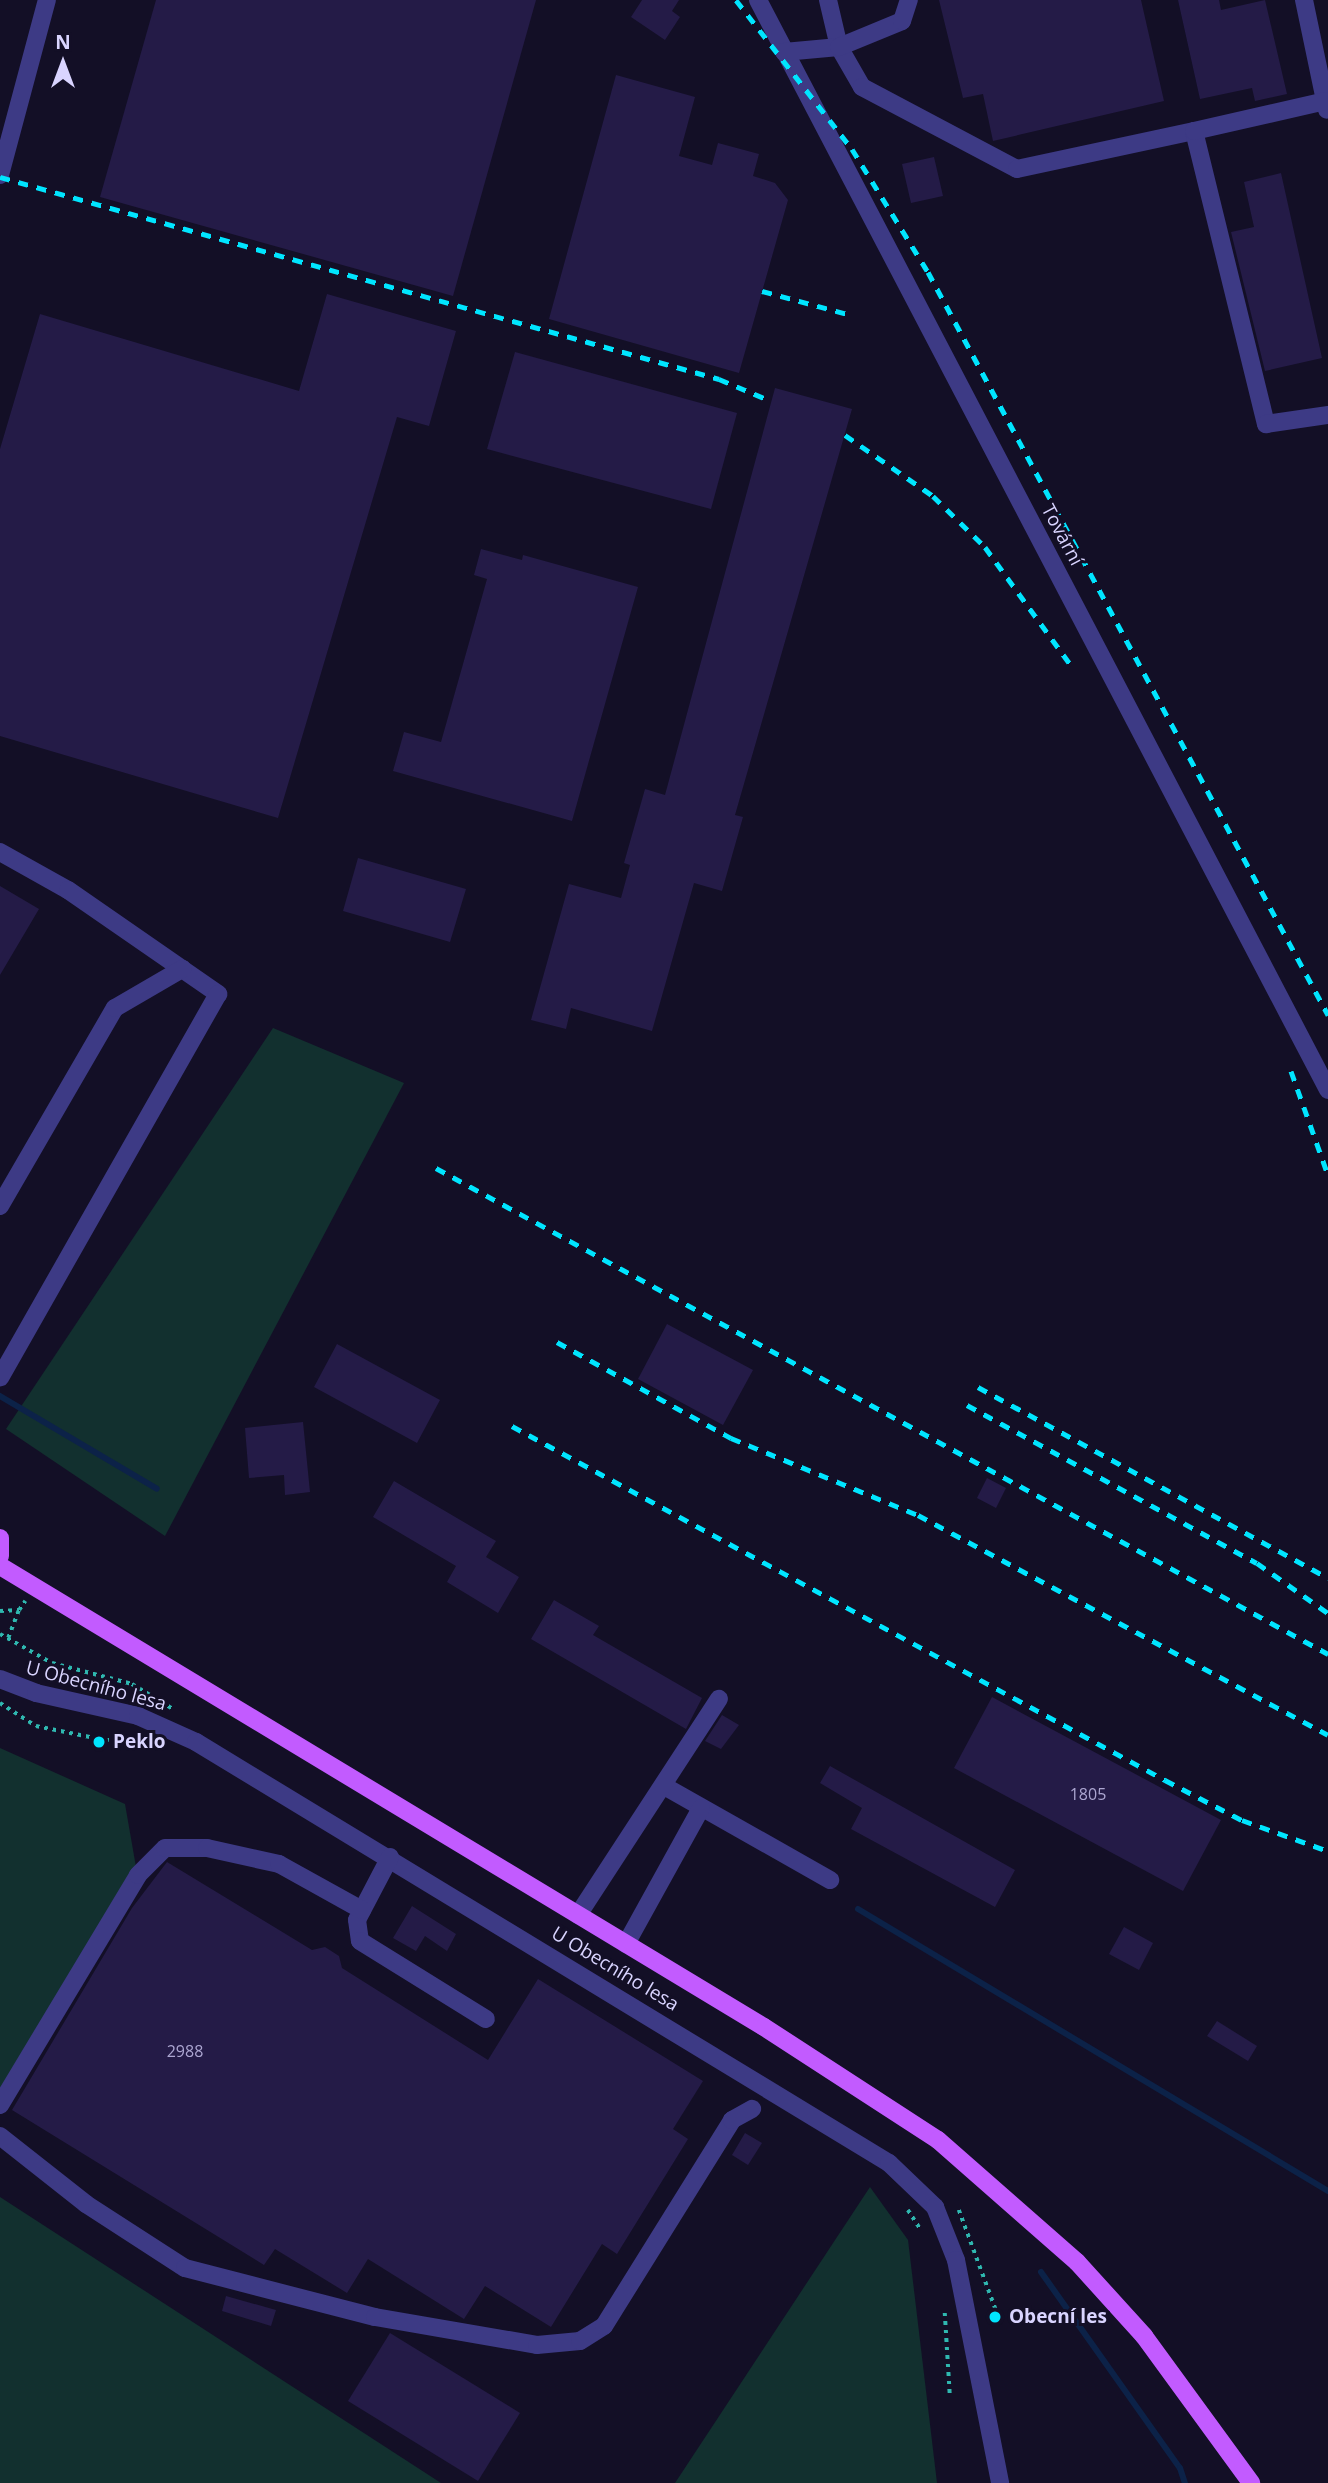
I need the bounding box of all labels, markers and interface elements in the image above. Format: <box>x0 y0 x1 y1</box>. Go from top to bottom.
north arrow <box>28 28 98 98</box>
text: N <box>55 29 71 55</box>
street label: Tovární <box>1036 500 1088 570</box>
street label: U Obecního lesa <box>23 1656 169 1716</box>
place label: Peklo <box>113 1731 166 1753</box>
marker: Peklo <box>91 1734 107 1750</box>
house number: 1805 <box>1070 1784 1106 1804</box>
street label: U Obecního lesa <box>547 1922 683 2016</box>
house number: 2988 <box>167 2041 203 2061</box>
place label: Obecní les <box>1009 2306 1107 2328</box>
marker: Obecní les <box>987 2309 1003 2325</box>

